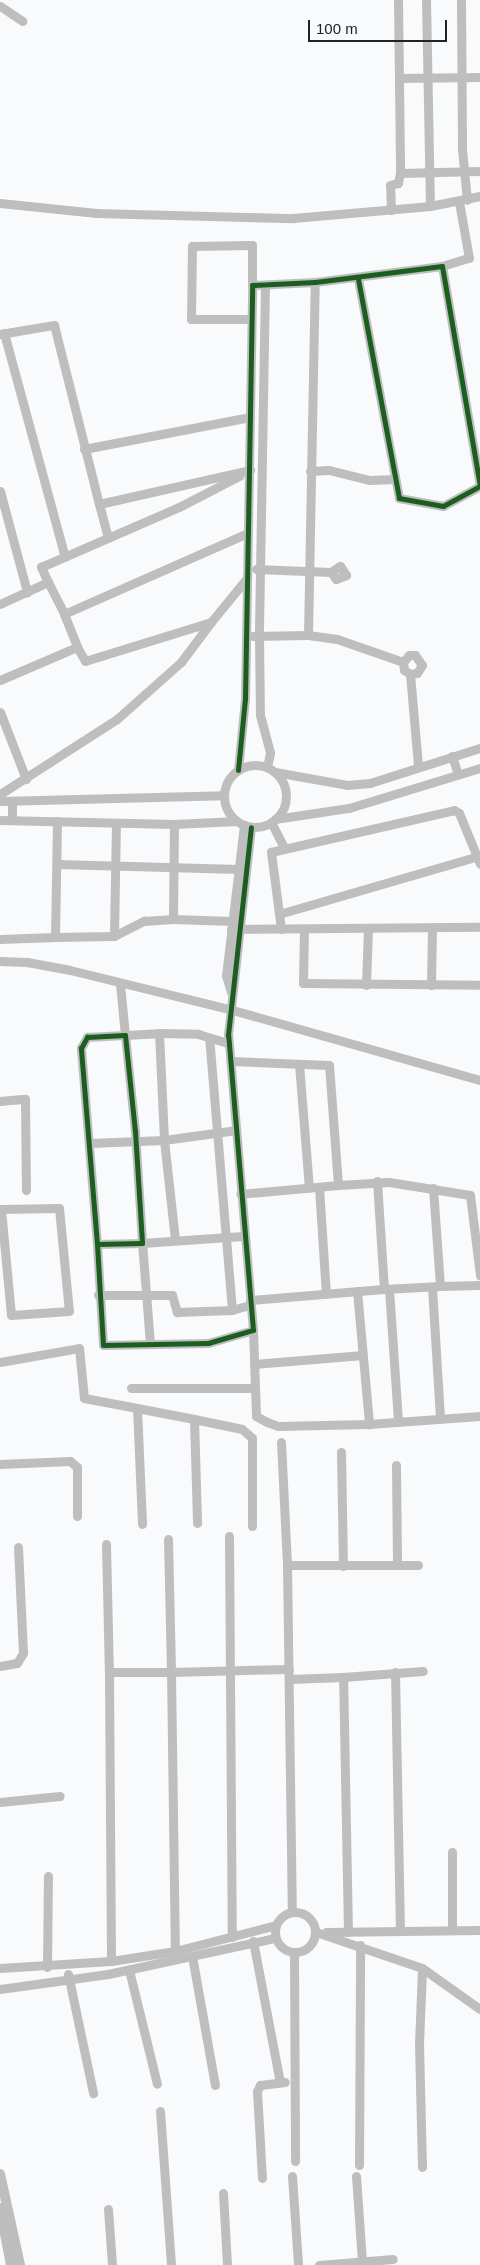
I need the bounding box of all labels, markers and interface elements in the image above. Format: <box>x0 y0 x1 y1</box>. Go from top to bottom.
scale bar <box>310 10 449 42</box>
text: 100 m <box>316 20 358 37</box>

